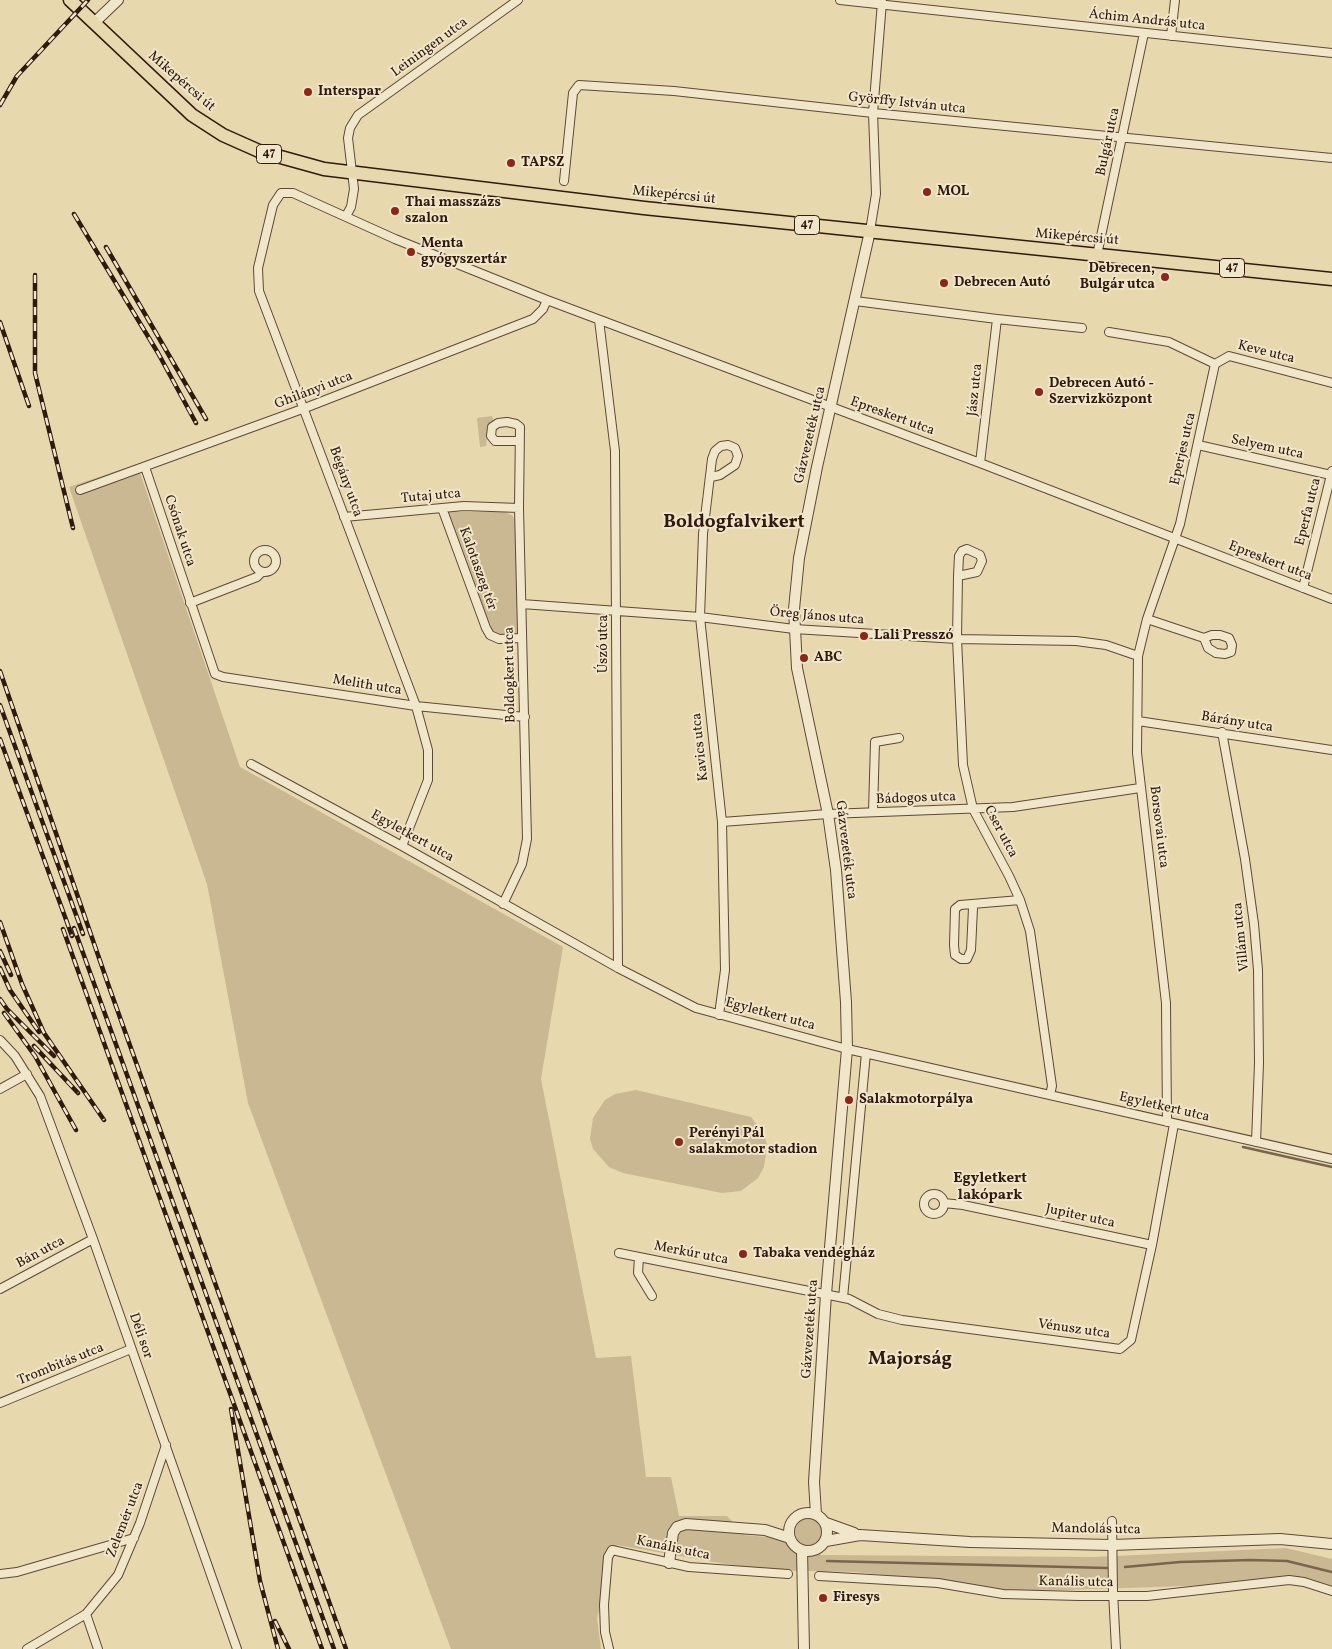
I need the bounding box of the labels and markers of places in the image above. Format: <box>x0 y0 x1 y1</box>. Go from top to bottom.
place label: Interspar <box>318 84 381 100</box>
marker: Interspar <box>302 86 314 98</box>
place label: TAPSZ <box>521 155 564 171</box>
marker: TAPSZ <box>505 157 517 169</box>
place label: MOL <box>937 184 969 200</box>
marker: MOL <box>921 186 933 198</box>
place label: Thai masszázs szalon <box>405 195 501 228</box>
marker: Thai masszázs szalon <box>389 205 401 217</box>
place label: Menta gyógyszertár <box>421 236 507 268</box>
marker: Menta gyógyszertár <box>405 246 417 258</box>
place label: Debrecen, Bulgár utca <box>1080 261 1155 294</box>
marker: Debrecen, Bulgár utca <box>1159 271 1171 283</box>
place label: Debrecen Autó <box>954 275 1051 291</box>
marker: Debrecen Autó <box>938 277 950 289</box>
place label: Debrecen Autó - Szervizközpont <box>1049 376 1154 408</box>
marker: Debrecen Autó - Szervizközpont <box>1033 386 1045 398</box>
place label: Lali Presszó <box>874 628 953 644</box>
marker: Lali Presszó <box>858 630 870 642</box>
place label: ABC <box>814 650 842 666</box>
marker: ABC <box>798 652 810 664</box>
place label: Salakmotorpálya <box>859 1092 973 1108</box>
marker: Salakmotorpálya <box>843 1094 855 1106</box>
place label: Perényi Pál salakmotor stadion <box>689 1126 818 1158</box>
marker: Perényi Pál salakmotor stadion <box>673 1136 685 1148</box>
place label: Tabaka vendégház <box>753 1246 875 1262</box>
marker: Tabaka vendégház <box>737 1248 749 1260</box>
place label: Firesys <box>833 1590 880 1606</box>
marker: Firesys <box>817 1592 829 1604</box>

